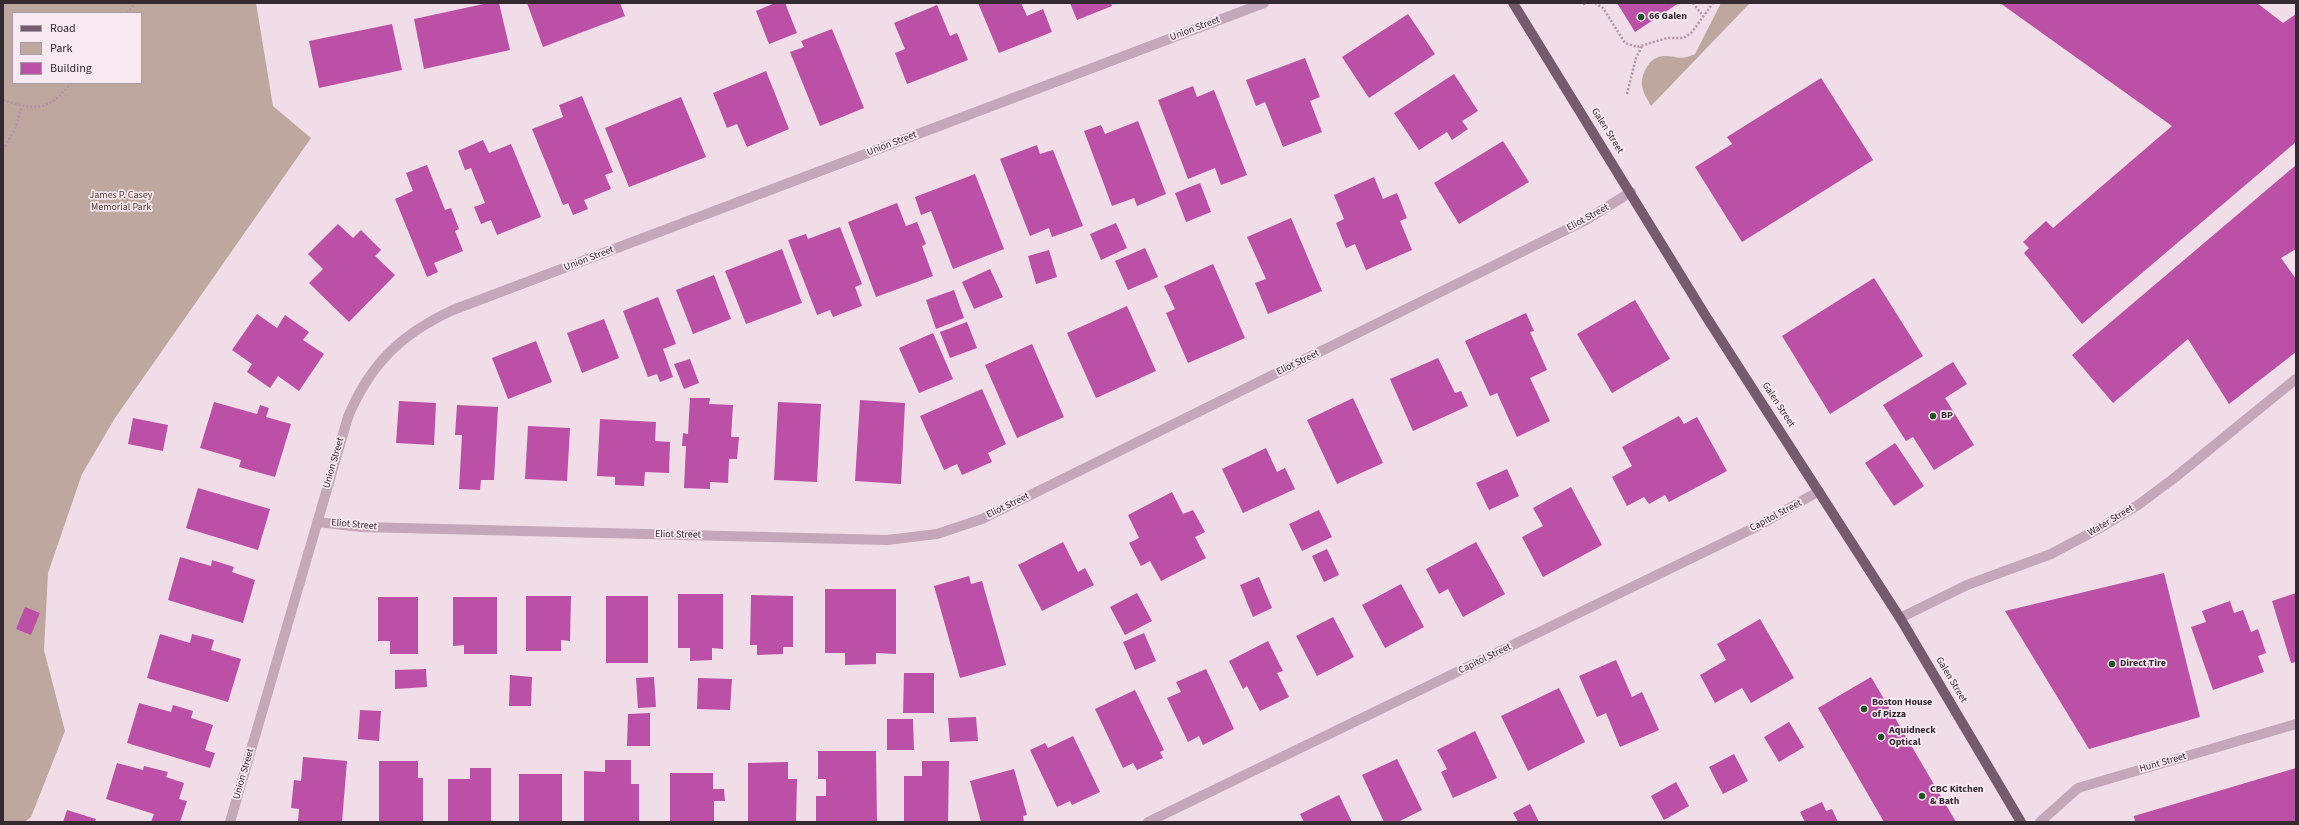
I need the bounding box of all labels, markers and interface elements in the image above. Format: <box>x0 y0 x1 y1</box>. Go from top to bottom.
place label: 66 Galen <box>1649 11 1687 23</box>
legend <box>12 12 142 84</box>
marker: 66 Galen <box>1636 12 1646 22</box>
street label: Union Street <box>1168 14 1222 44</box>
text: Road <box>50 20 76 37</box>
text: Park <box>50 40 72 57</box>
text: Building <box>50 60 92 77</box>
street label: Galen Street <box>1588 106 1626 156</box>
street label: Union Street <box>865 129 919 159</box>
park label: James P. Casey Memorial Park <box>90 190 152 214</box>
street label: Eliot Street <box>1565 202 1611 234</box>
street label: Union Street <box>562 244 616 274</box>
street label: Eliot Street <box>1275 348 1321 378</box>
street label: Galen Street <box>1759 380 1797 430</box>
place label: BP <box>1941 410 1953 422</box>
marker: BP <box>1928 411 1938 421</box>
street label: Union Street <box>321 436 347 490</box>
street label: Eliot Street <box>985 491 1031 521</box>
street label: Capitol Street <box>1748 497 1804 535</box>
street label: Water Street <box>2086 503 2136 539</box>
street label: Eliot Street <box>331 517 377 533</box>
street label: Eliot Street <box>655 529 701 541</box>
street label: Capitol Street <box>1457 641 1513 677</box>
street label: Galen Street <box>1933 655 1969 705</box>
place label: Direct Tire <box>2120 658 2166 670</box>
marker: Direct Tire <box>2107 659 2117 669</box>
place label: Boston House of Pizza <box>1872 697 1932 720</box>
marker: Boston House of Pizza <box>1859 704 1869 714</box>
place label: Aquidneck Optical <box>1889 725 1936 748</box>
marker: Aquidneck Optical <box>1876 732 1886 742</box>
street label: Union Street <box>231 747 257 801</box>
street label: Hunt Street <box>2138 751 2188 775</box>
place label: CBC Kitchen & Bath <box>1930 784 1984 808</box>
marker: CBC Kitchen & Bath <box>1917 791 1927 801</box>

